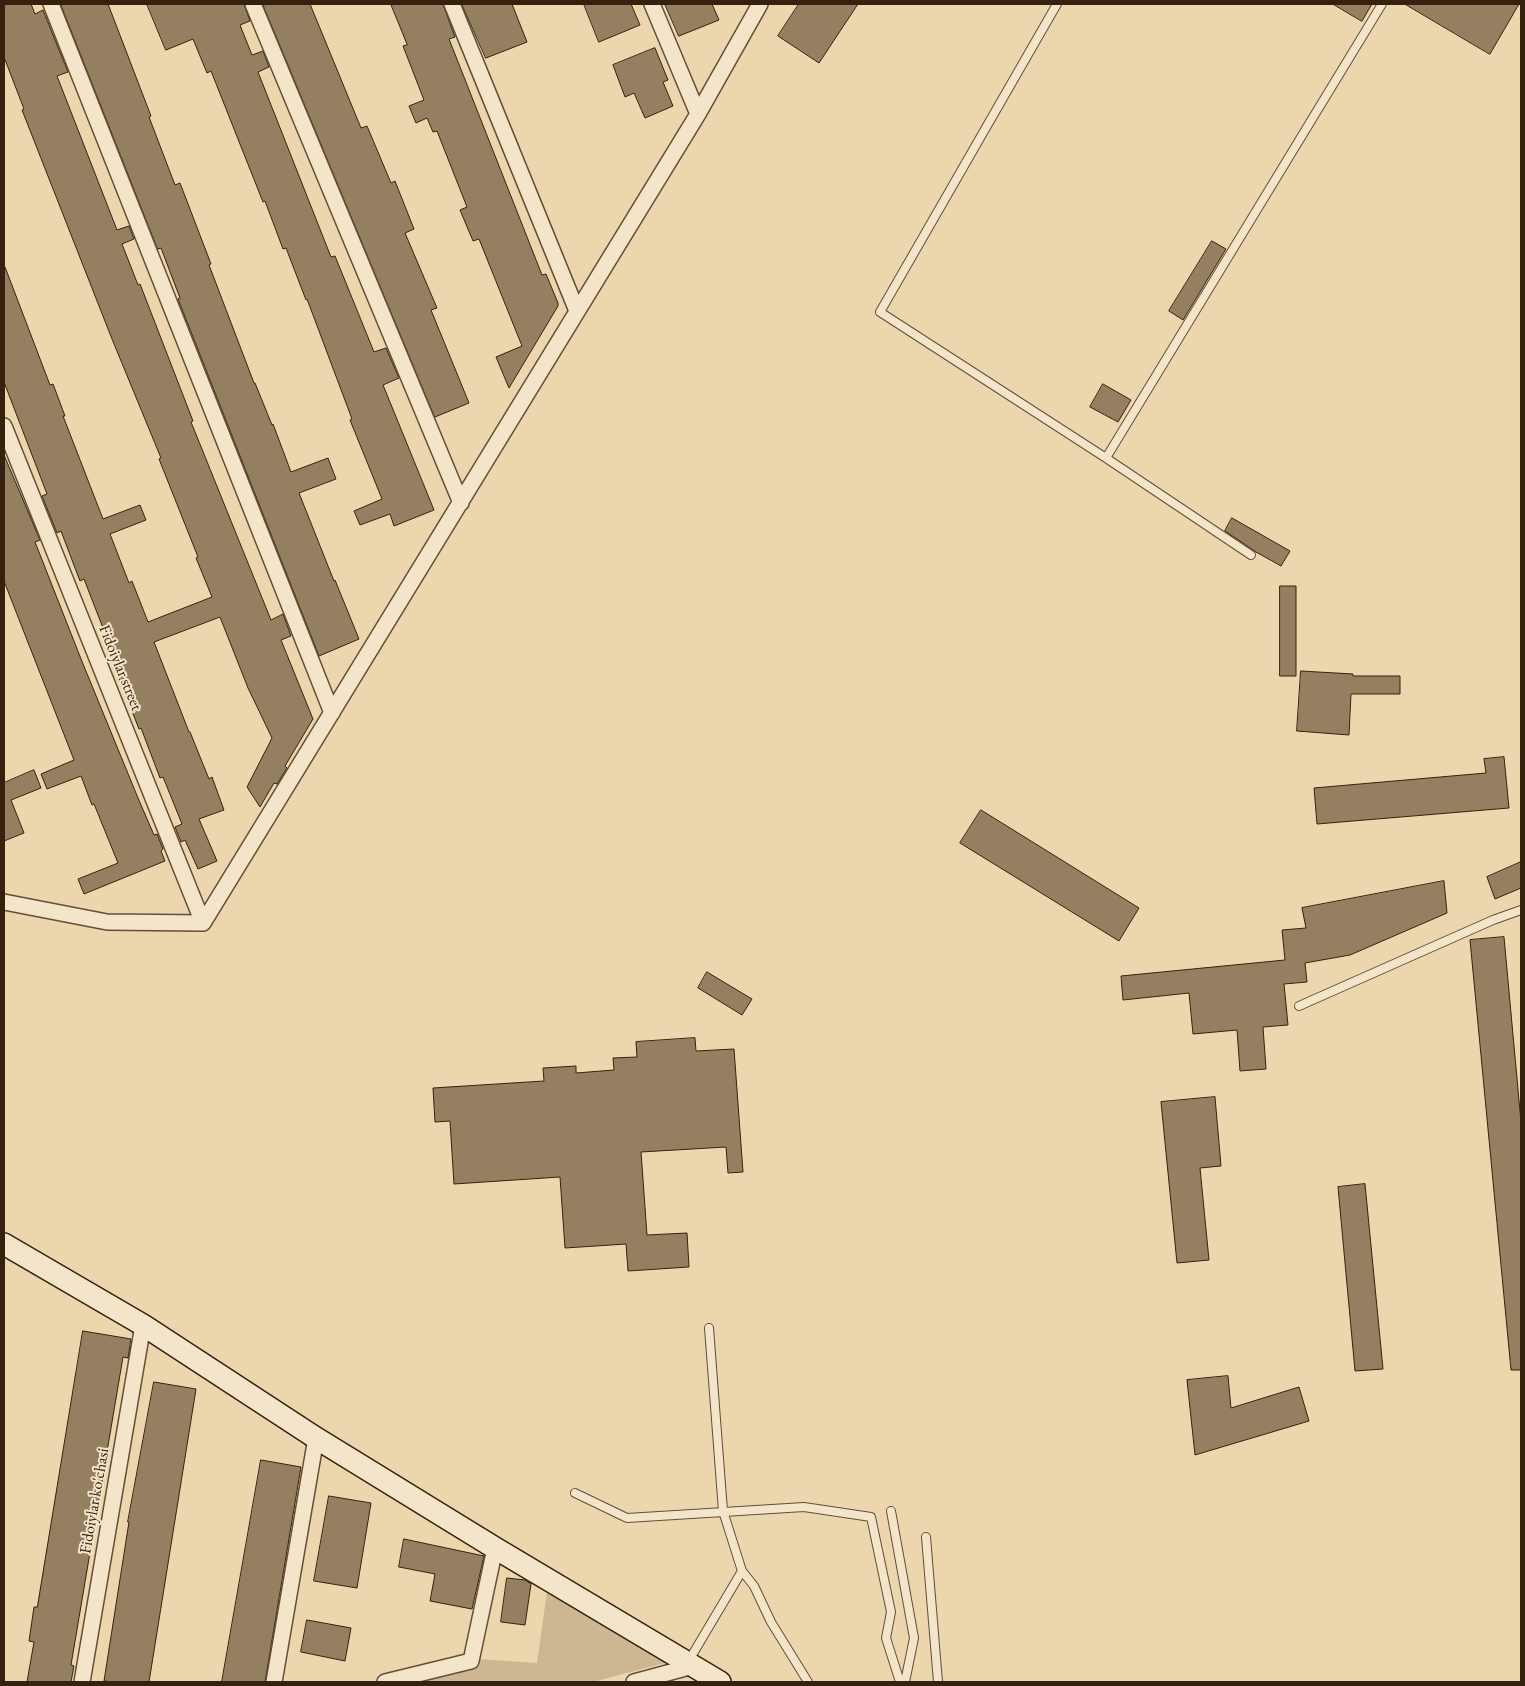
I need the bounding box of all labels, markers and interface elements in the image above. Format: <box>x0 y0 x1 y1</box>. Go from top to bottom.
street label: Fidoiylar street <box>94 622 146 714</box>
street label: Fidoiylar ko'chasi <box>76 1447 114 1555</box>

